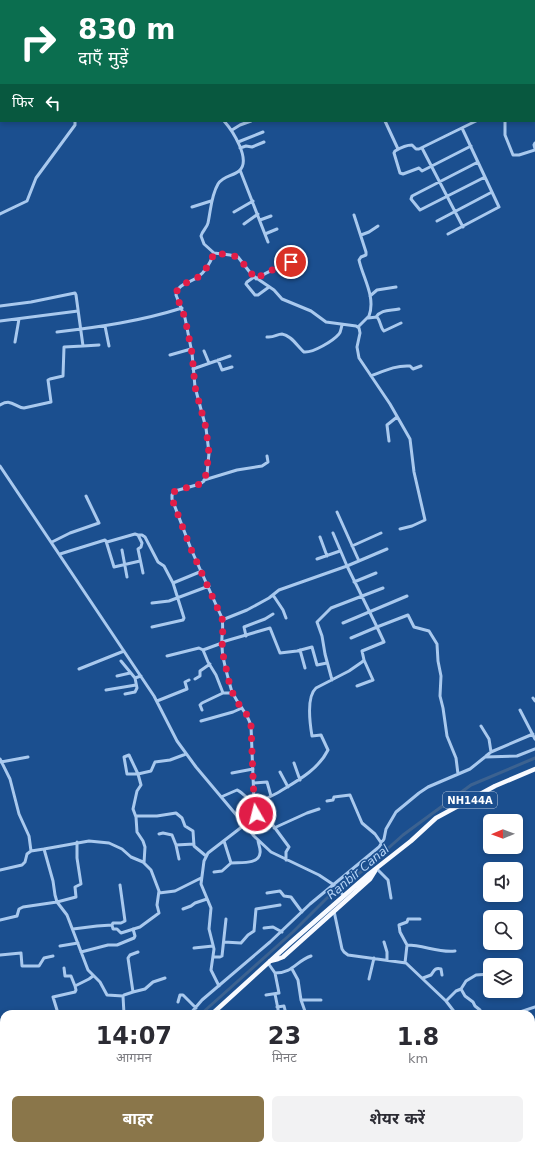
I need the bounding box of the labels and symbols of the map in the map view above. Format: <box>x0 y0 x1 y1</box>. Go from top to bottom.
pin <box>274 245 308 279</box>
road number: NH144A <box>443 792 497 808</box>
position arrow <box>235 793 277 835</box>
north arrow <box>483 814 523 854</box>
water label: Ranbir Canal <box>324 841 393 902</box>

